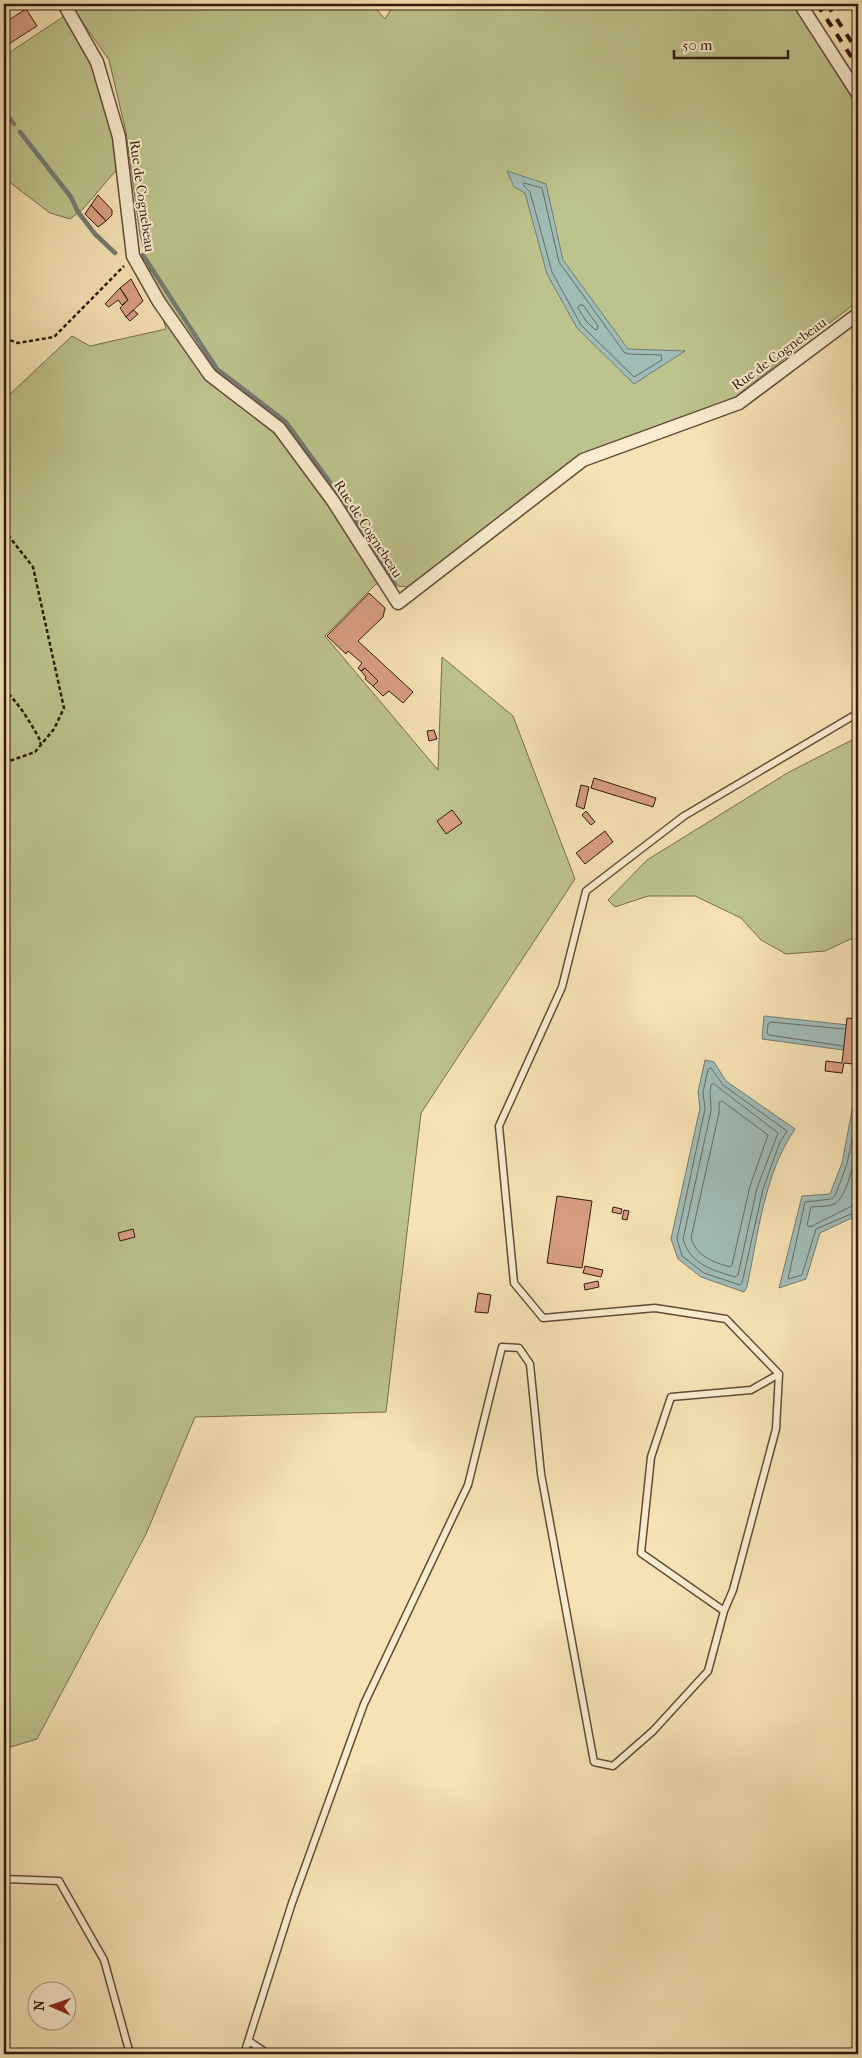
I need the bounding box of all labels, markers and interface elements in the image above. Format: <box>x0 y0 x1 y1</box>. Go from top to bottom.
scale bar <box>674 28 788 60</box>
text: 50 m <box>682 36 713 54</box>
street label: Rue de Cognebeau <box>126 139 158 253</box>
street label: Rue de Cognebeau <box>728 314 830 394</box>
street label: Rue de Cognebeau <box>330 477 406 581</box>
north arrow <box>28 1980 78 2030</box>
text: N <box>31 2000 48 2011</box>

